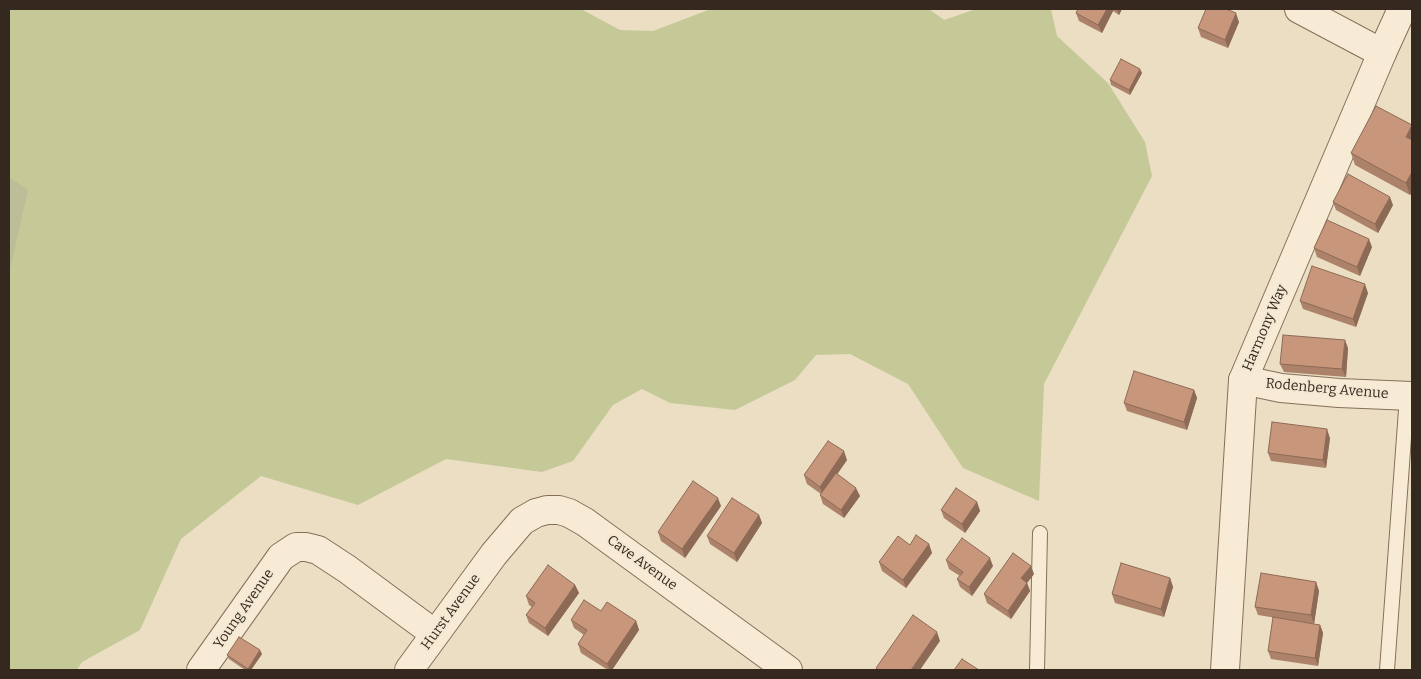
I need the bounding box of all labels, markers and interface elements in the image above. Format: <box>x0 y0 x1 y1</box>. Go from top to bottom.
street label: Harmony Way <box>1239 282 1291 374</box>
street label: Rodenberg Avenue <box>1265 375 1389 403</box>
street label: Cave Avenue <box>604 532 680 594</box>
street label: Young Avenue <box>210 566 278 652</box>
street label: Hurst Avenue <box>418 571 484 653</box>

